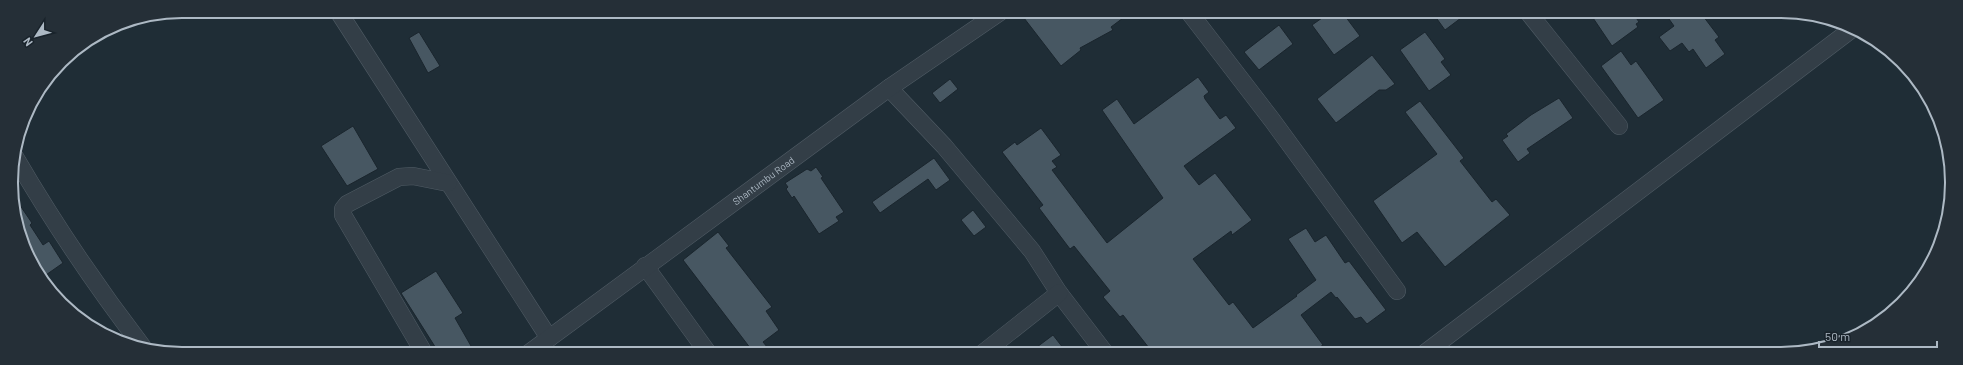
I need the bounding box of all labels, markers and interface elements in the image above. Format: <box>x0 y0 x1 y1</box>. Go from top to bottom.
north arrow <box>16 16 56 56</box>
text: N <box>20 35 35 49</box>
street label: Shantumbu Road <box>730 154 797 207</box>
scale bar <box>1819 323 1937 349</box>
text: 50 m <box>1825 329 1850 343</box>

